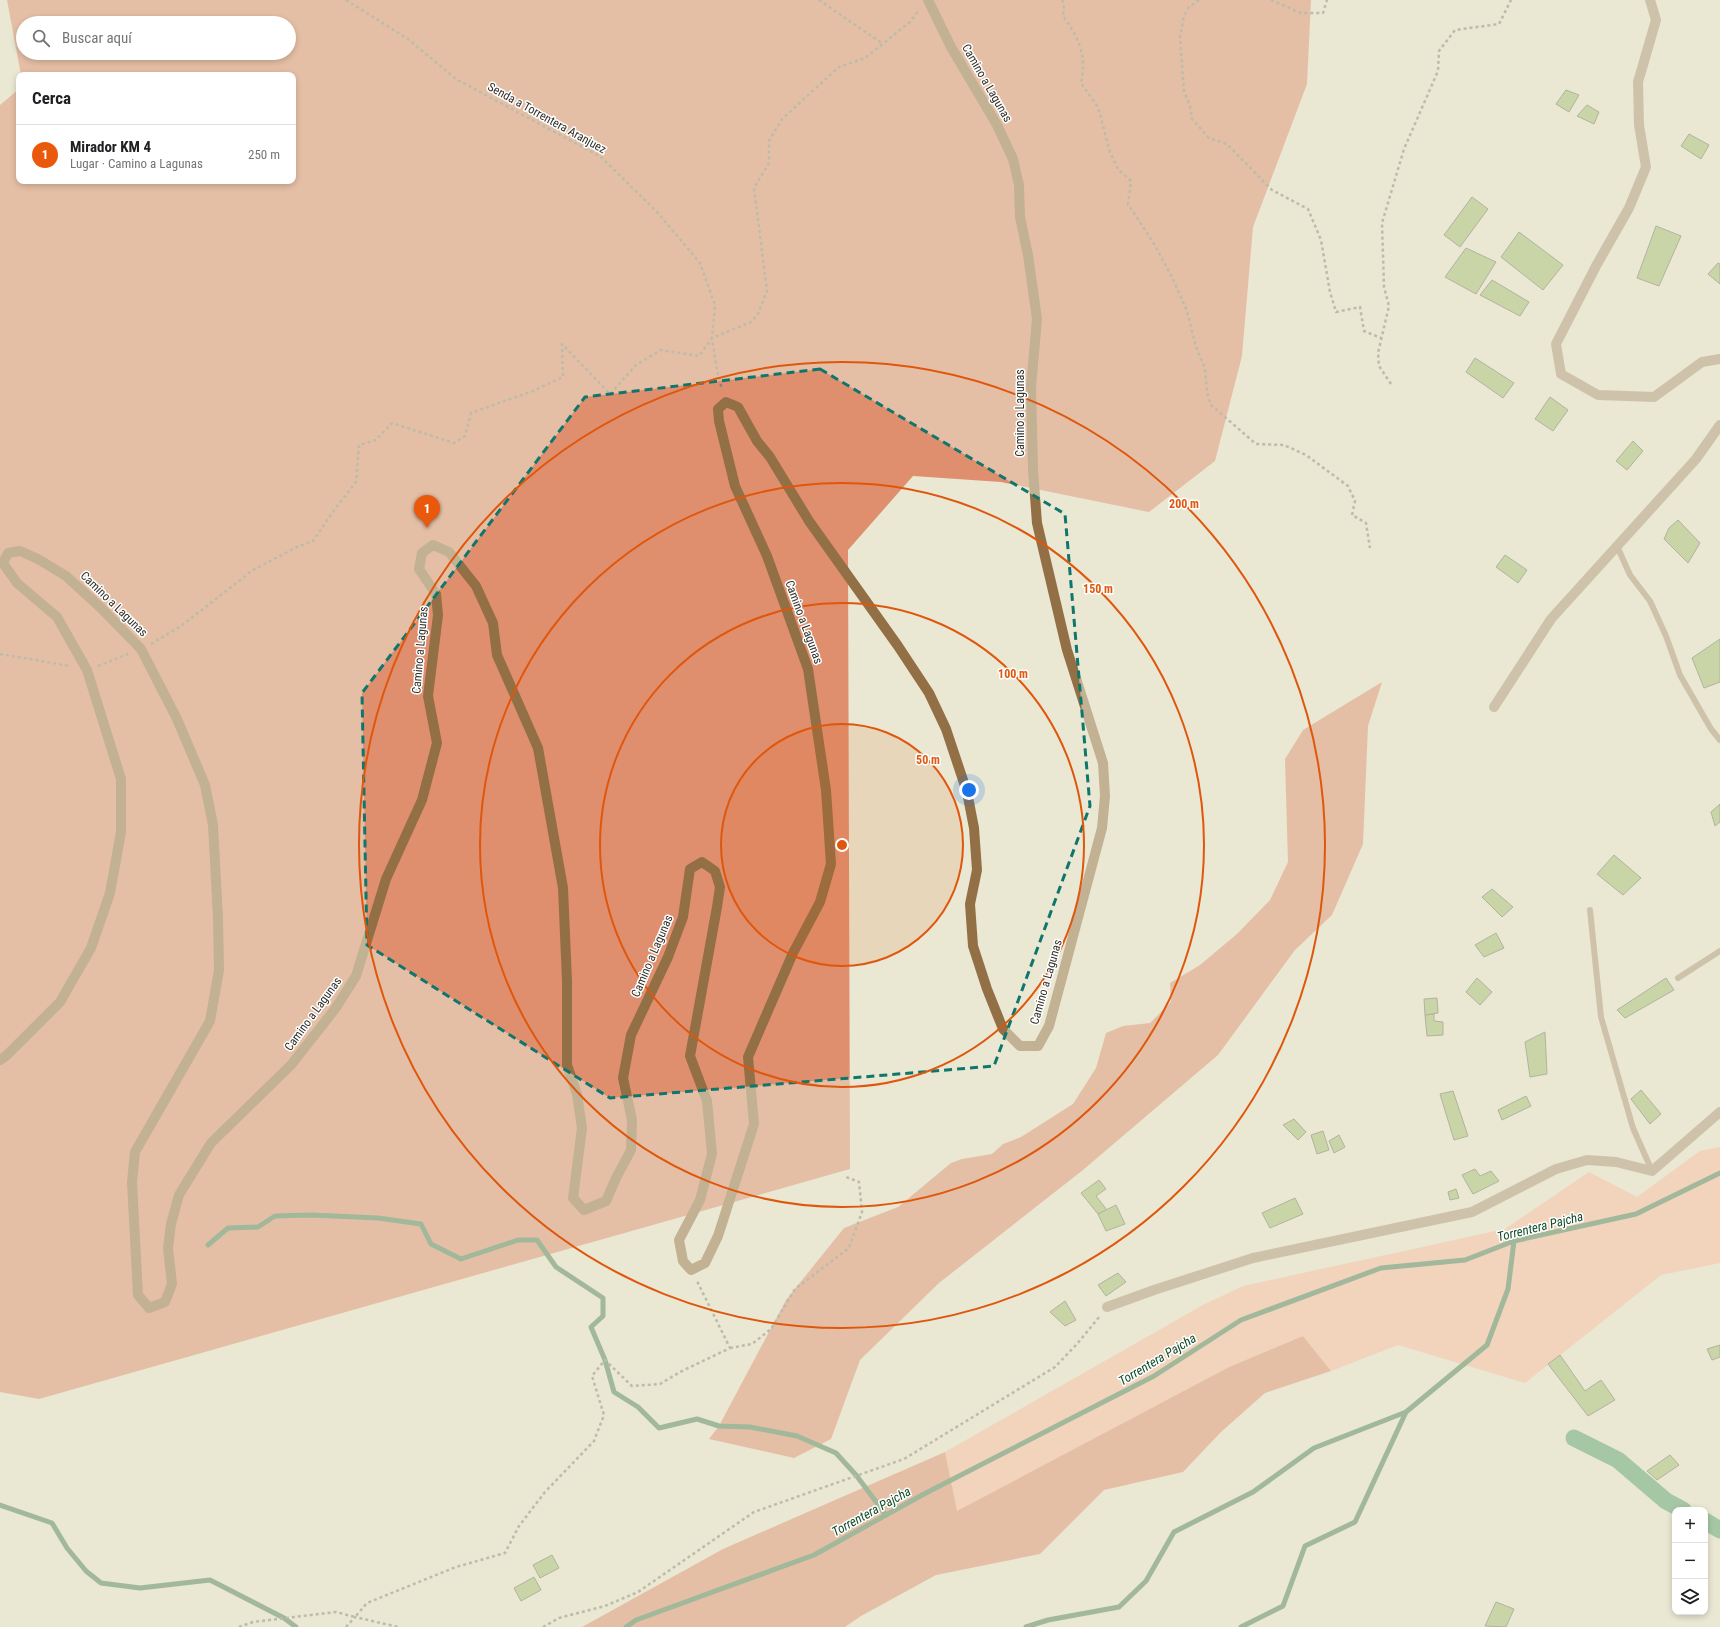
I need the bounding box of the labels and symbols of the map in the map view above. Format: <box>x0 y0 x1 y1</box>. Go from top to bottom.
street label: Camino a Lagunas <box>959 42 1015 124</box>
street label: Senda a Torrentera Aranjuez <box>485 80 609 156</box>
street label: Camino a Lagunas <box>1013 369 1027 457</box>
pin: 1 <box>414 495 440 528</box>
text: 200 m <box>1169 497 1199 511</box>
street label: Camino a Lagunas <box>78 569 150 639</box>
street label: Camino a Lagunas <box>782 578 826 666</box>
text: 150 m <box>1083 582 1113 596</box>
street label: Camino a Lagunas <box>409 606 431 694</box>
text: 100 m <box>998 667 1028 681</box>
text: 50 m <box>916 753 940 767</box>
your location <box>959 780 979 800</box>
centre of rings <box>835 838 849 852</box>
street label: Camino a Lagunas <box>628 913 676 999</box>
street label: Camino a Lagunas <box>1027 938 1065 1026</box>
street label: Camino a Lagunas <box>282 974 344 1054</box>
water label: Torrentera Pajcha <box>1496 1209 1585 1244</box>
water label: Torrentera Pajcha <box>1116 1330 1199 1388</box>
water label: Torrentera Pajcha <box>829 1484 913 1539</box>

